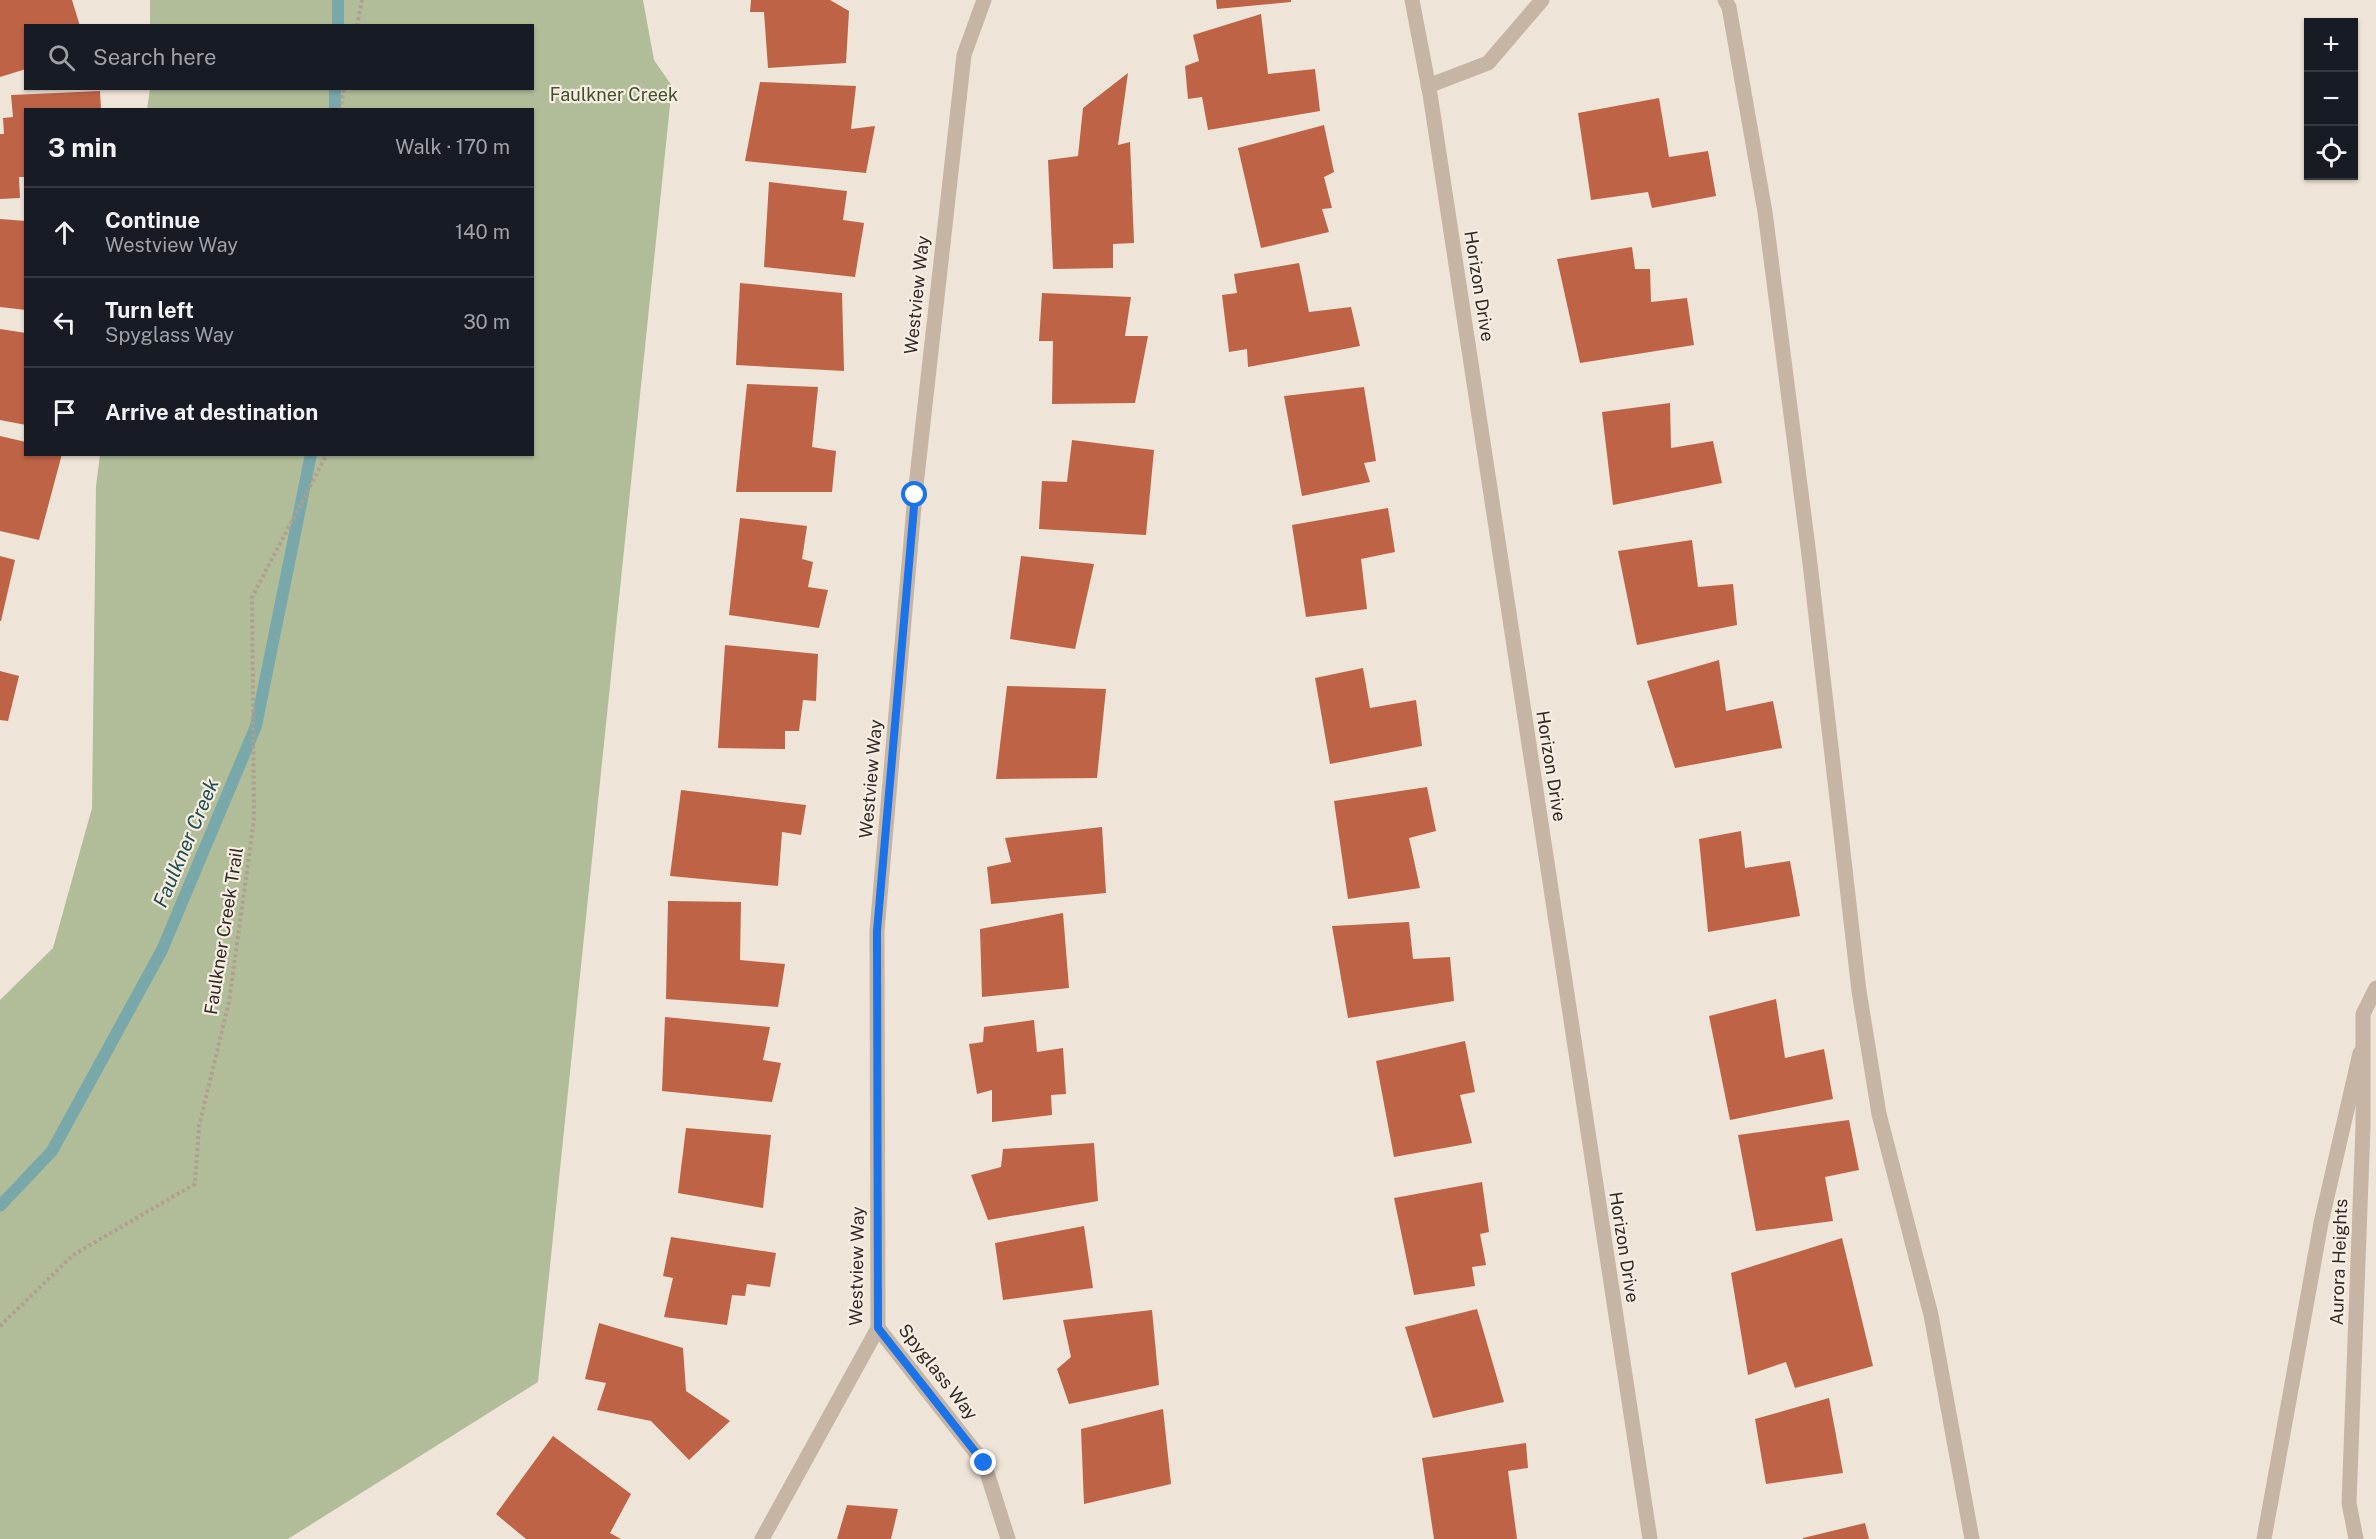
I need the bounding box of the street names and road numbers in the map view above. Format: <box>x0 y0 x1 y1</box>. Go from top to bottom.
street label: Horizon Drive <box>1460 229 1499 343</box>
street label: Westview Way <box>900 234 933 356</box>
street label: Horizon Drive <box>1532 709 1571 823</box>
street label: Westview Way <box>855 718 886 839</box>
street label: Faulkner Creek Trail <box>200 846 247 1016</box>
street label: Horizon Drive <box>1605 1190 1644 1304</box>
street label: Aurora Heights <box>2326 1198 2351 1326</box>
street label: Westview Way <box>845 1206 868 1326</box>
street label: Spyglass Way <box>894 1319 983 1424</box>

